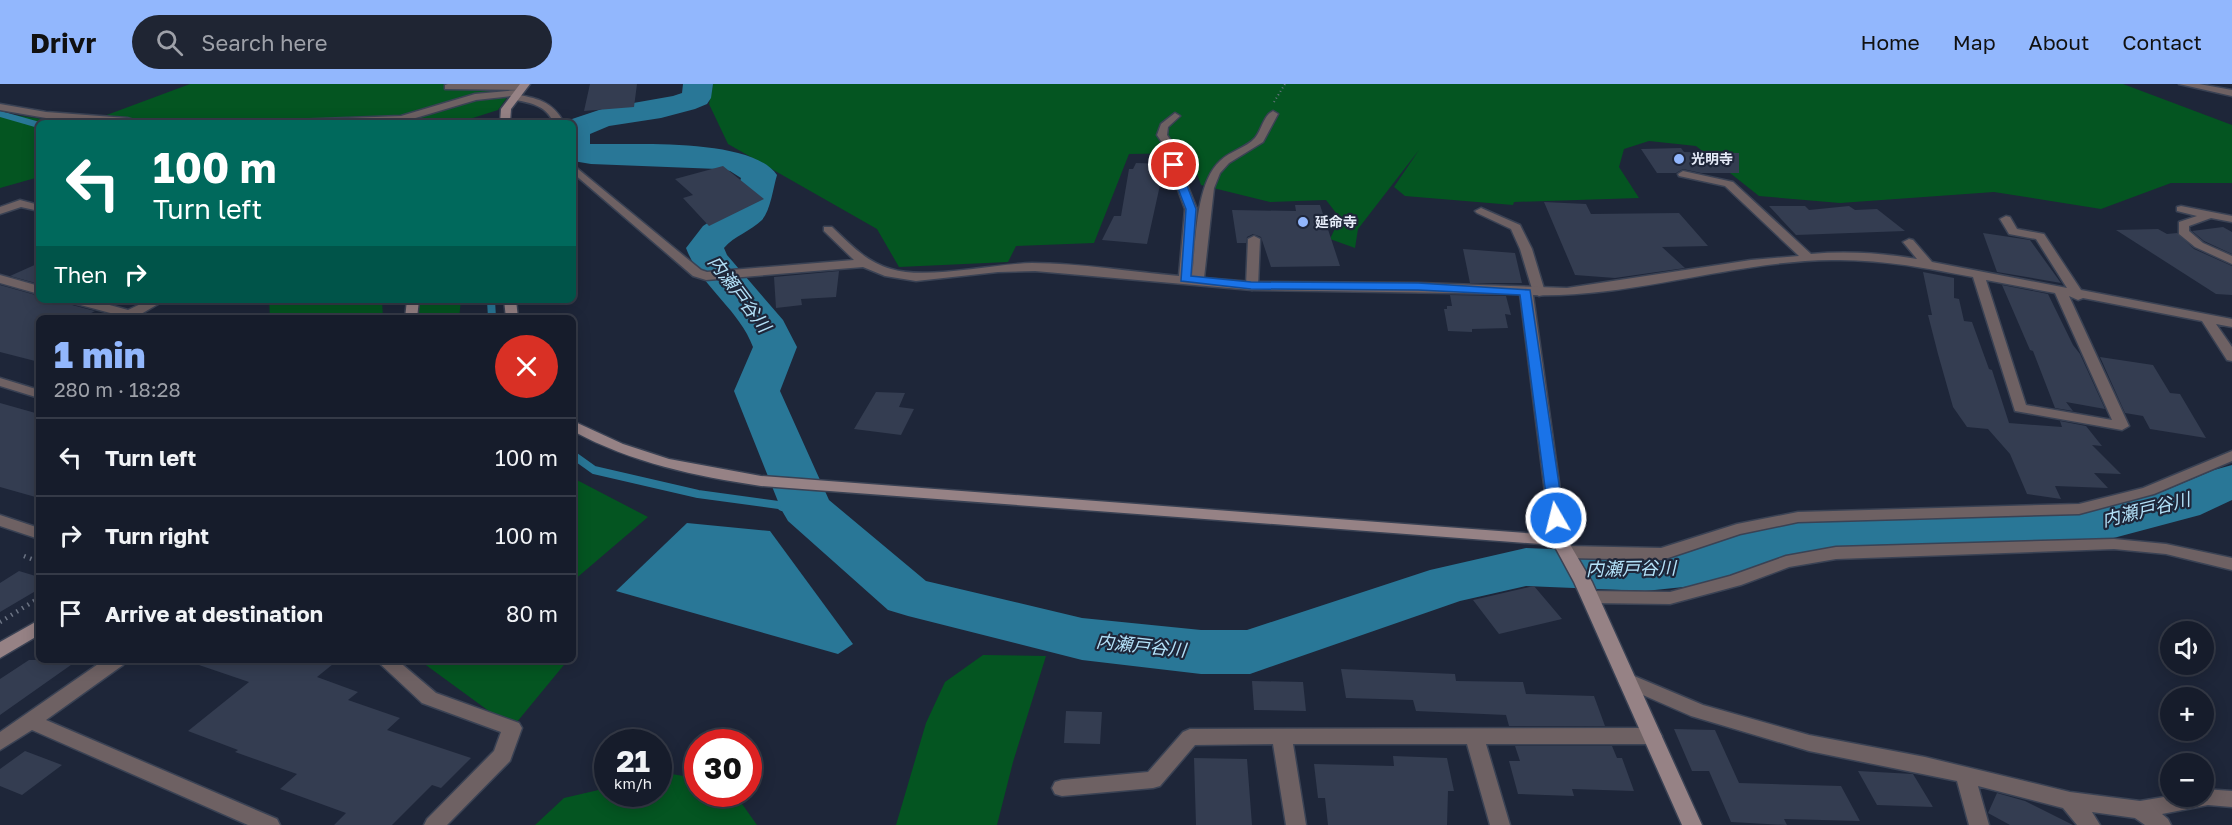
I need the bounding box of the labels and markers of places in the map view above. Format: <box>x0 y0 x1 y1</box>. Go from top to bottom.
pin <box>1148 139 1199 190</box>
place label: 光明寺 <box>1691 150 1733 167</box>
marker: 光明寺 <box>1672 152 1686 166</box>
place label: 延命寺 <box>1315 213 1357 230</box>
marker: 延命寺 <box>1296 215 1310 229</box>

